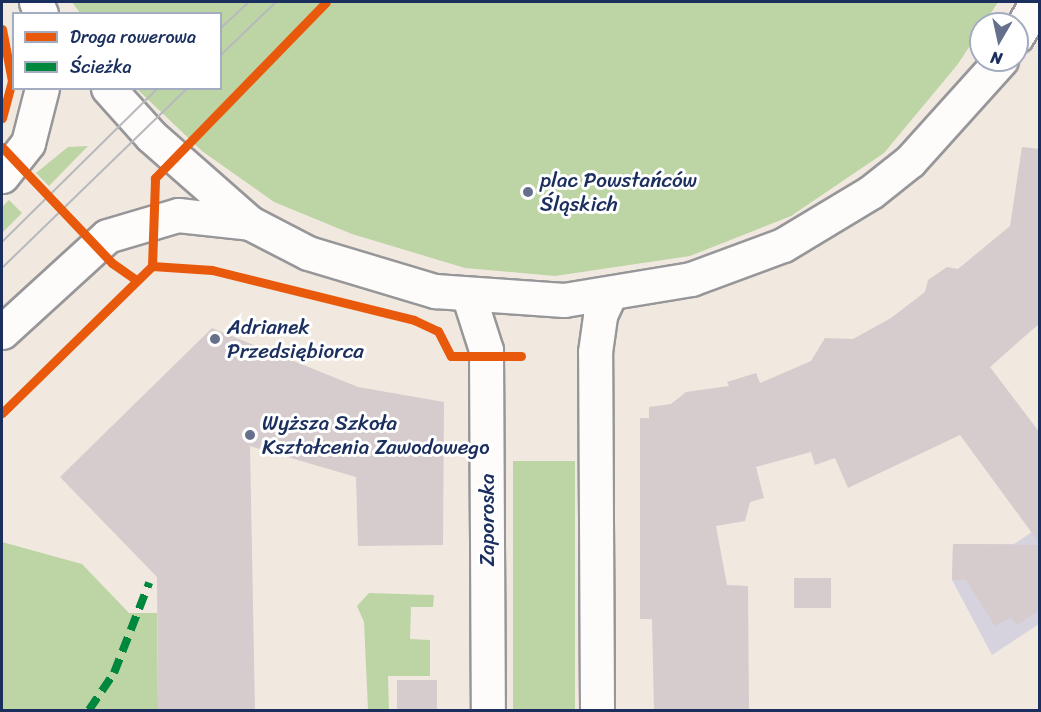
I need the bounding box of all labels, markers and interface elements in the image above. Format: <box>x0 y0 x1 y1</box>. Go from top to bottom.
legend <box>12 12 222 90</box>
north arrow <box>969 12 1029 72</box>
text: Droga rowerowa <box>70 21 196 53</box>
text: N <box>989 43 1004 73</box>
text: Ścieżka <box>70 51 132 83</box>
place label: plac Powstańców Śląskich <box>540 167 697 217</box>
marker: plac Powstańców Śląskich <box>521 185 535 199</box>
place label: Adrianek Przedsiębiorca <box>227 314 364 364</box>
marker: Adrianek Przedsiębiorca <box>208 332 222 346</box>
place label: Wyższa Szkoła Kształcenia Zawodowego <box>262 410 490 460</box>
marker: Wyższa Szkoła Kształcenia Zawodowego <box>243 428 257 442</box>
street label: Zaporoska <box>474 473 500 567</box>

